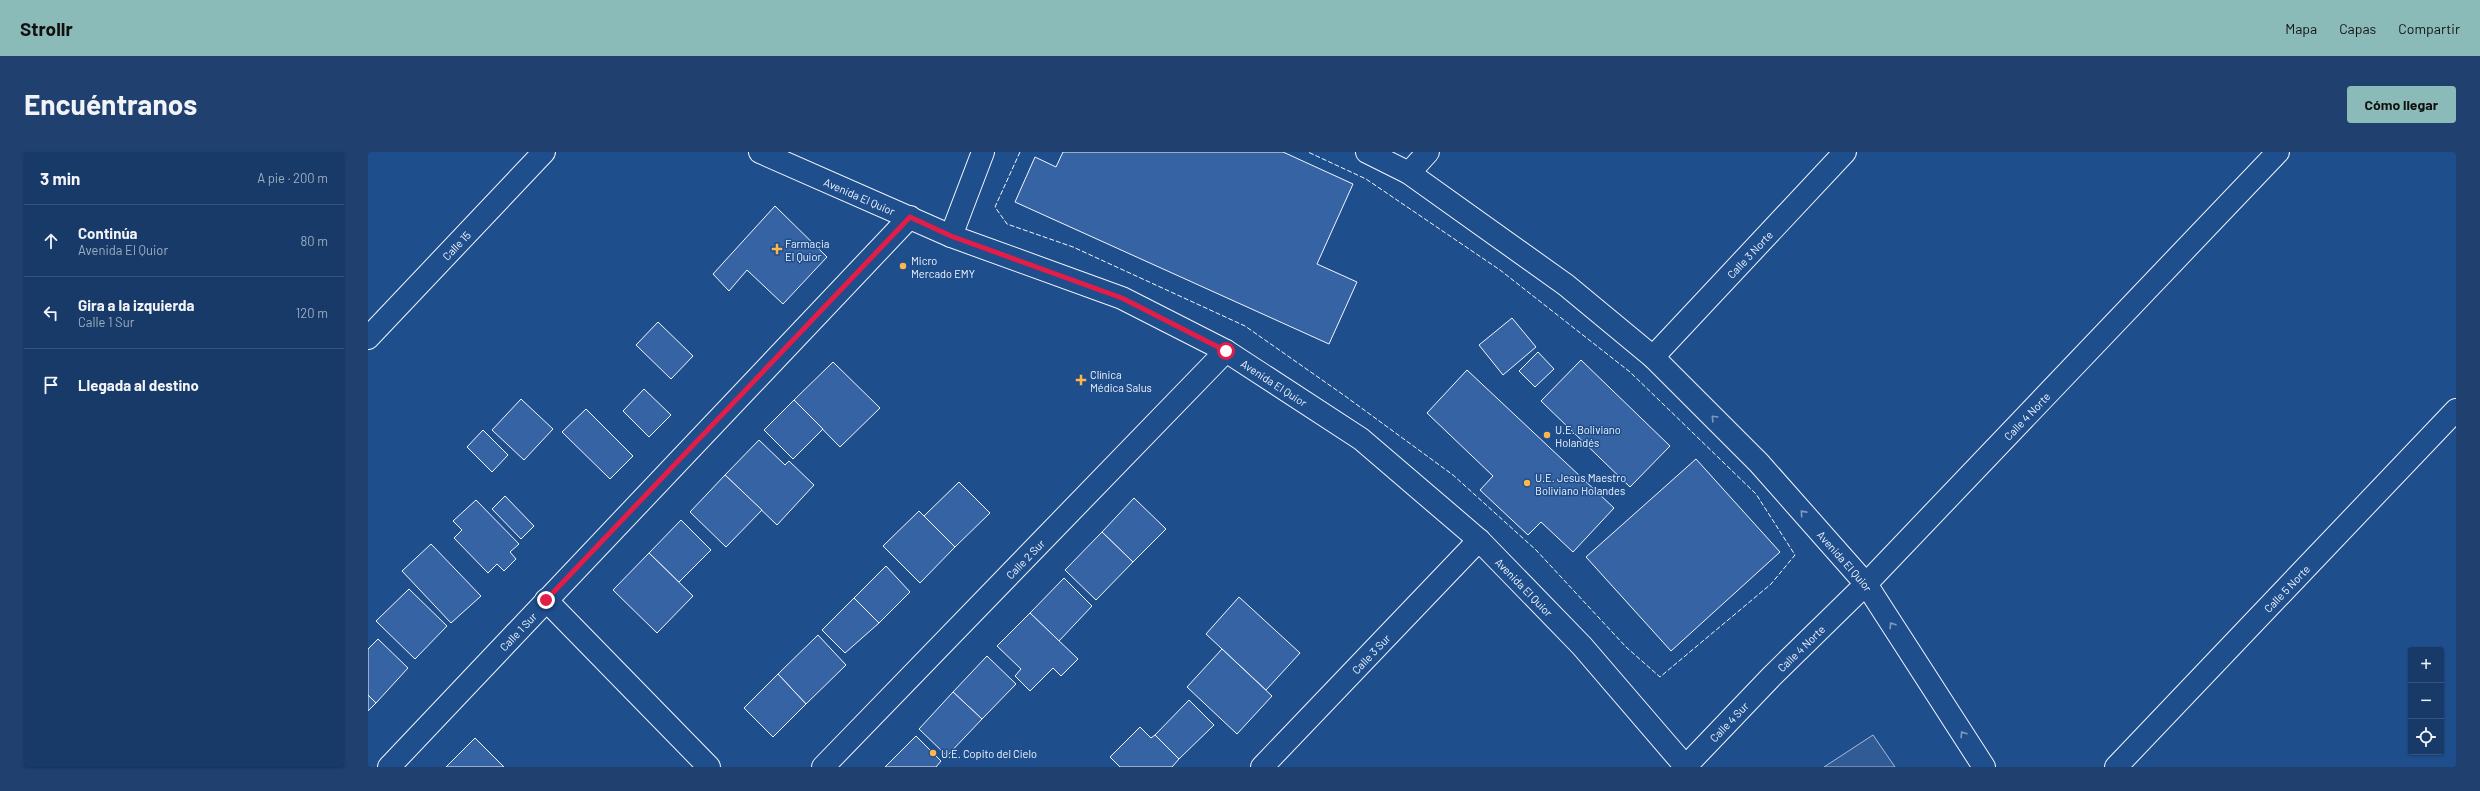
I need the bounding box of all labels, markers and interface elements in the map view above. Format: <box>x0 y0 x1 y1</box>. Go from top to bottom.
text: Strollr <box>20 17 73 40</box>
text: Mapa <box>2285 20 2317 37</box>
text: Capas <box>2339 20 2376 37</box>
text: Compartir <box>2398 20 2460 37</box>
button: Cómo llegar <box>2347 86 2456 123</box>
text: Encuéntranos <box>24 87 197 121</box>
text: 3 min <box>40 168 80 188</box>
text: A pie · 200 m <box>257 170 328 186</box>
street label: Avenida El Quior <box>822 175 897 217</box>
text: Continúa <box>78 224 138 242</box>
street label: Calle 3 Norte <box>1724 227 1775 281</box>
street label: Calle 15 <box>439 228 473 262</box>
icon: ahead <box>40 230 62 252</box>
text: 80 m <box>301 233 328 249</box>
place label: Farmacia El Quior <box>785 237 829 263</box>
text: Avenida El Quior <box>78 242 168 258</box>
marker: Farmacia El Quior <box>772 244 782 254</box>
place label: Micro Mercado EMY <box>911 254 975 280</box>
marker: Micro Mercado EMY <box>898 261 908 271</box>
text: Gira a la izquierda <box>78 296 194 314</box>
icon: left <box>40 302 62 324</box>
text: 120 m <box>296 305 328 321</box>
text: Calle 1 Sur <box>78 314 134 330</box>
route start <box>1217 342 1235 360</box>
street label: Avenida El Quior <box>1239 356 1310 409</box>
place label: Clínica Médica Salus <box>1090 368 1152 394</box>
icon: arrive <box>40 374 62 396</box>
marker: Clínica Médica Salus <box>1075 374 1087 386</box>
text: Llegada al destino <box>78 376 199 394</box>
street label: Calle 4 Norte <box>2001 389 2052 442</box>
one-way arrow <box>1711 415 1719 423</box>
place label: U.E. Boliviano Holandés <box>1555 423 1621 449</box>
marker: U.E. Boliviano Holandés <box>1542 430 1552 440</box>
place label: U.E. Jesus Maestro Boliviano Holandes <box>1535 471 1626 497</box>
marker: U.E. Jesus Maestro Boliviano Holandes <box>1522 478 1532 488</box>
one-way arrow <box>1800 510 1808 518</box>
street label: Avenida El Quior <box>1815 528 1875 593</box>
street label: Calle 2 Sur <box>1003 536 1047 581</box>
street label: Avenida El Quior <box>1493 555 1556 619</box>
street label: Calle 5 Norte <box>2261 562 2312 615</box>
route end <box>537 591 555 609</box>
street label: Calle 1 Sur <box>496 609 539 653</box>
street label: Calle 4 Norte <box>1774 622 1827 674</box>
one-way arrow <box>1890 622 1897 629</box>
street label: Calle 3 Sur <box>1349 631 1392 676</box>
map controls <box>2408 647 2444 755</box>
button: + <box>2408 647 2444 683</box>
button: − <box>2408 683 2444 719</box>
street label: Calle 4 Sur <box>1707 699 1751 744</box>
button: locate <box>2408 719 2444 755</box>
one-way arrow <box>1960 731 1968 738</box>
place label: U.E. Copito del Cielo <box>941 747 1037 760</box>
marker: U.E. Copito del Cielo <box>928 748 938 758</box>

